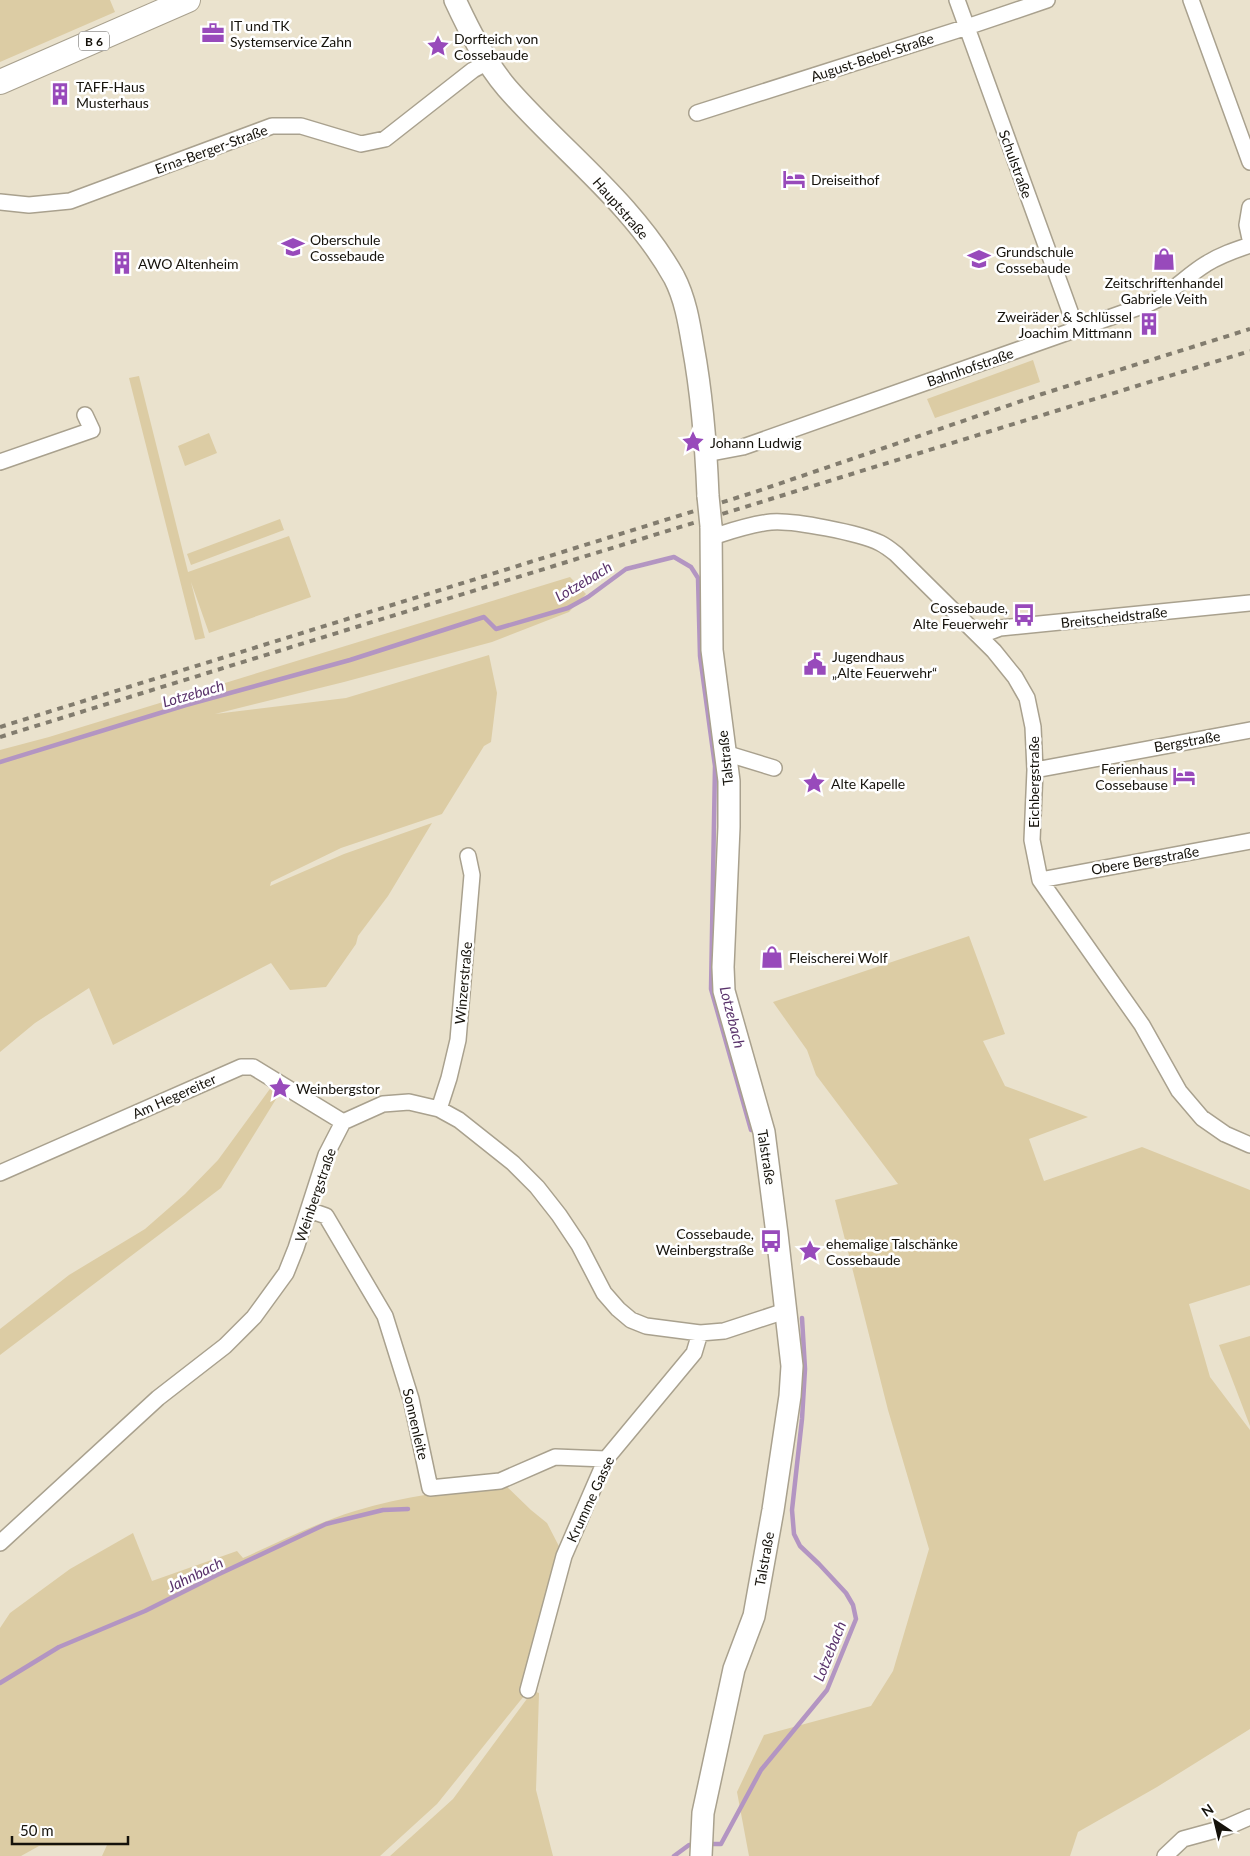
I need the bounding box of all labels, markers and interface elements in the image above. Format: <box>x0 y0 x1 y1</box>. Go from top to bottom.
place label: IT und TK Systemservice Zahn <box>230 17 352 50</box>
office icon: IT und TK Systemservice Zahn <box>200 20 226 46</box>
street label: August-Bebel-Straße <box>808 29 936 85</box>
place label: Dorfteich von Cossebaude <box>454 30 538 63</box>
road number: B 6 <box>79 31 109 50</box>
place icon: Dorfteich von Cossebaude <box>425 33 451 59</box>
place label: TAFF-Haus Musterhaus <box>76 78 149 111</box>
building icon: TAFF-Haus Musterhaus <box>47 81 73 107</box>
street label: Erna-Berger-Straße <box>152 121 270 177</box>
street label: Schulstraße <box>996 127 1036 201</box>
hotel icon: Dreiseithof <box>781 166 807 192</box>
place label: Dreiseithof <box>811 171 879 188</box>
street label: Hauptstraße <box>589 174 653 242</box>
place label: Oberschule Cossebaude <box>310 231 385 264</box>
school or university icon: Oberschule Cossebaude <box>280 234 306 260</box>
place label: Grundschule Cossebaude <box>996 243 1074 276</box>
school or university icon: Grundschule Cossebaude <box>966 246 992 272</box>
shop icon: Zeitschriftenhandel Gabriele Veith <box>1151 246 1177 272</box>
building icon: AWO Altenheim <box>109 250 135 276</box>
place label: AWO Altenheim <box>138 255 239 272</box>
place label: Zeitschriftenhandel Gabriele Veith <box>1105 274 1223 307</box>
place label: Zweiräder & Schlüssel Joachim Mittmann <box>997 308 1132 341</box>
building icon: Zweiräder & Schlüssel Joachim Mittmann <box>1136 311 1162 337</box>
street label: Bahnhofstraße <box>924 344 1016 390</box>
place icon: Johann Ludwig <box>680 429 706 455</box>
place label: Johann Ludwig <box>710 434 802 451</box>
water label: Lotzebach <box>551 557 615 605</box>
place label: Cossebaude, Alte Feuerwehr <box>913 599 1008 632</box>
bus stop icon: Cossebaude, Alte Feuerwehr <box>1011 602 1037 628</box>
street label: Breitscheidstraße <box>1060 603 1168 631</box>
place label: Jugendhaus „Alte Feuerwehr“ <box>832 648 937 681</box>
public building icon: Jugendhaus „Alte Feuerwehr“ <box>802 651 828 677</box>
water label: Lotzebach <box>160 676 226 710</box>
street label: Bergstraße <box>1152 727 1222 755</box>
street label: Talstraße <box>714 730 736 786</box>
street label: Eichbergstraße <box>1025 736 1042 828</box>
place label: Ferienhaus Cossebause <box>1095 760 1168 793</box>
hotel icon: Ferienhaus Cossebause <box>1171 763 1197 789</box>
place icon: Alte Kapelle <box>801 770 827 796</box>
place label: Alte Kapelle <box>831 775 905 792</box>
street label: Obere Bergstraße <box>1090 842 1200 878</box>
street label: Winzerstraße <box>451 941 475 1025</box>
shop icon: Fleischerei Wolf <box>759 944 785 970</box>
place label: Fleischerei Wolf <box>789 949 888 966</box>
water label: Lotzebach <box>717 984 749 1050</box>
street label: Am Hegereiter <box>129 1070 219 1122</box>
place icon: Weinbergstor <box>267 1075 293 1101</box>
place label: Weinbergstor <box>296 1080 380 1097</box>
street label: Talstraße <box>754 1128 780 1186</box>
street label: Weinbergstraße <box>291 1146 339 1244</box>
place label: Cossebaude, Weinbergstraße <box>656 1225 754 1258</box>
bus stop icon: Cossebaude, Weinbergstraße <box>758 1228 784 1254</box>
place label: ehemalige Talschänke Cossebaude <box>826 1235 958 1268</box>
place icon: ehemalige Talschänke Cossebaude <box>797 1238 823 1264</box>
street label: Sonnenleite <box>400 1387 432 1461</box>
street label: Krumme Gasse <box>563 1453 617 1545</box>
street label: Talstraße <box>751 1530 777 1588</box>
water label: Jahnbach <box>163 1553 226 1596</box>
water label: Lotzebach <box>809 1618 849 1684</box>
north arrow <box>1190 1796 1240 1846</box>
text: N <box>1198 1800 1217 1820</box>
scale bar <box>12 1814 129 1846</box>
text: 50 m <box>20 1821 54 1839</box>

